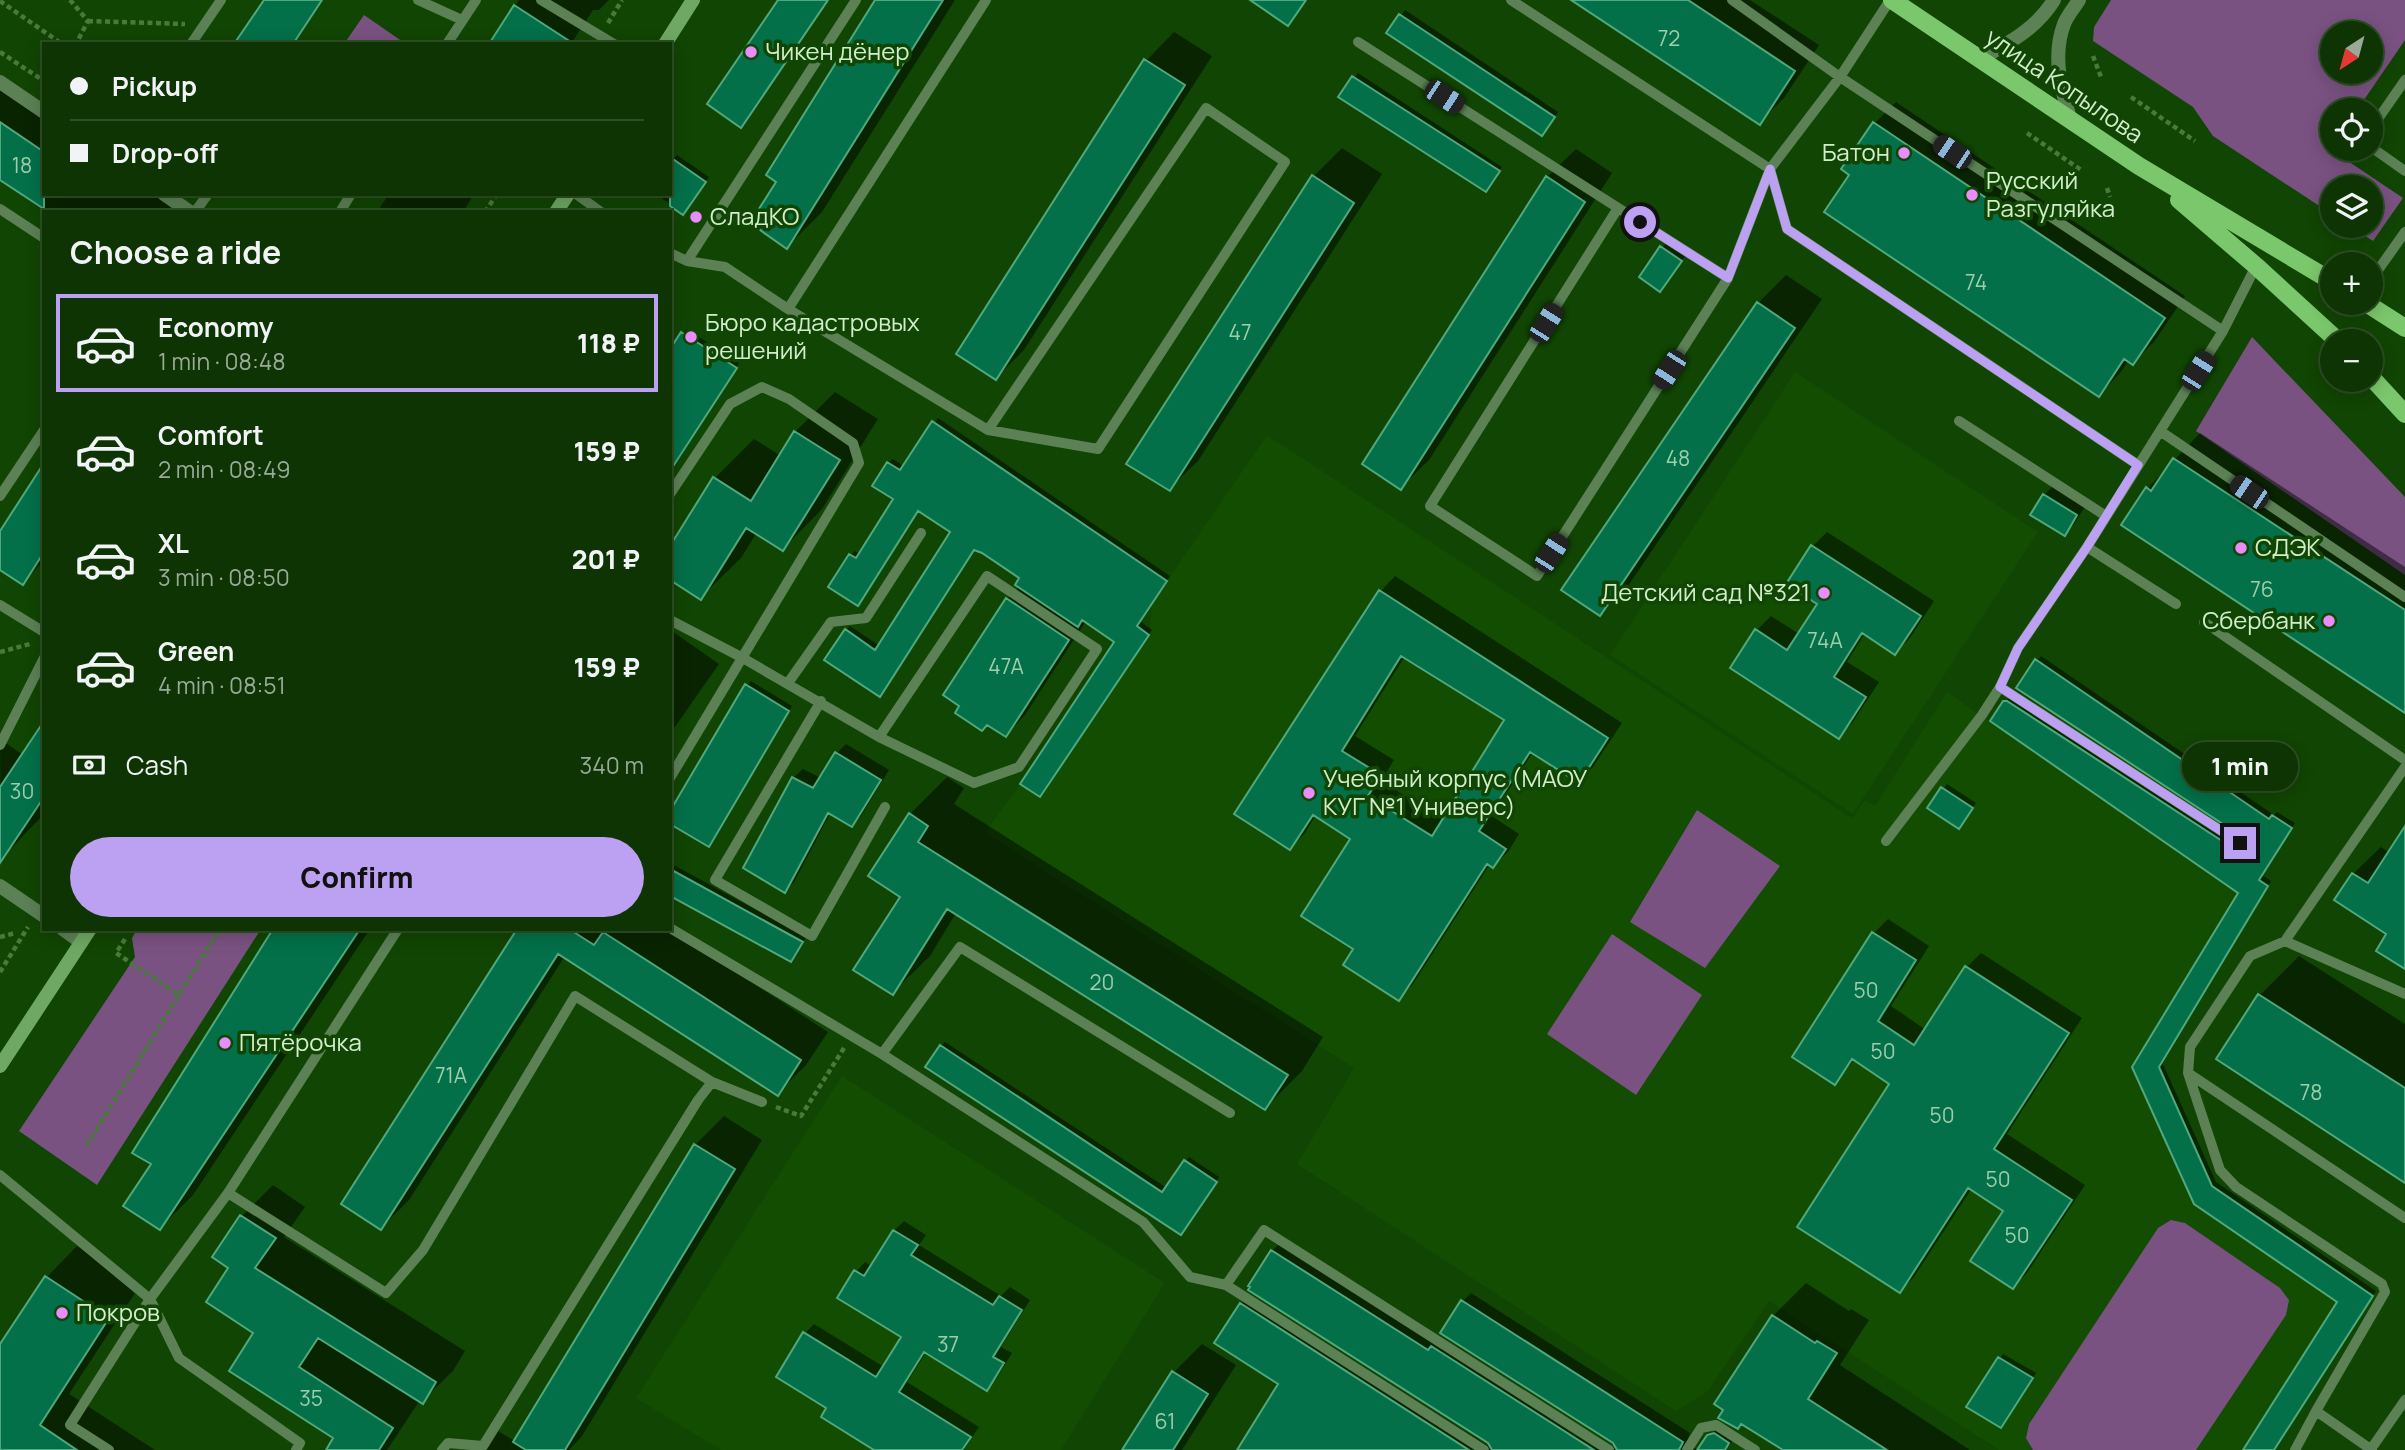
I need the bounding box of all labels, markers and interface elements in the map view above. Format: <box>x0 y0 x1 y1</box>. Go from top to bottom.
street label: улица Копылова <box>1979 20 2150 150</box>
north arrow <box>2320 21 2384 84</box>
map controls <box>2320 21 2383 392</box>
house number: 72 <box>1658 24 1680 52</box>
place label: Чикен дёнер <box>765 34 909 67</box>
marker: Чикен дёнер <box>743 44 759 60</box>
text: Pickup <box>112 68 197 104</box>
car <box>1421 77 1468 117</box>
button: locate <box>2320 98 2383 161</box>
car <box>1929 132 1976 172</box>
text: Drop-off <box>112 135 218 171</box>
place label: Батон <box>1822 135 1890 168</box>
marker: Батон <box>1896 145 1912 161</box>
house number: 18 <box>12 151 32 179</box>
place label: Русский Разгуляйка <box>1986 163 2115 224</box>
button: layers <box>2320 175 2383 238</box>
marker: Русский Разгуляйка <box>1964 187 1980 203</box>
place label: СладКО <box>710 199 800 232</box>
route start <box>1624 206 1656 238</box>
marker: СладКО <box>688 209 704 225</box>
text: Choose a ride <box>70 230 281 274</box>
button: + <box>2320 252 2383 315</box>
house number: 74 <box>1965 268 1987 296</box>
car <box>1526 300 1567 346</box>
place label: Бюро кадастровых решений <box>705 305 920 366</box>
text: Economy <box>158 309 273 345</box>
icon: car <box>74 312 137 375</box>
house number: 47 <box>1229 318 1251 346</box>
text: 118 ₽ <box>577 325 640 361</box>
marker: Бюро кадастровых решений <box>683 329 699 345</box>
button: − <box>2320 329 2383 392</box>
text: 1 min · 08:48 <box>158 345 286 377</box>
car <box>1649 347 1690 393</box>
car <box>2178 348 2219 394</box>
text: Comfort <box>158 417 264 453</box>
icon: car <box>74 420 137 483</box>
text: 159 ₽ <box>574 433 640 469</box>
house number: 48 <box>1666 444 1690 472</box>
text: 2 min · 08:49 <box>158 453 291 485</box>
car <box>2226 472 2273 512</box>
text: XL <box>158 525 189 561</box>
icon: car <box>74 528 137 591</box>
car <box>1531 530 1572 576</box>
place label: СДЭК <box>2255 530 2321 563</box>
marker: СДЭК <box>2233 540 2249 556</box>
text: 201 ₽ <box>572 541 640 577</box>
text: 3 min · 08:50 <box>158 561 290 593</box>
place label: Детский сад №321 <box>1601 575 1810 608</box>
house number: 76 <box>2250 575 2274 603</box>
marker: Детский сад №321 <box>1816 585 1832 601</box>
place label: Сбербанк <box>2202 603 2316 636</box>
marker: Сбербанк <box>2321 613 2337 629</box>
house number: 74А <box>1807 626 1843 654</box>
text: Green <box>158 633 234 669</box>
icon: car <box>74 636 137 699</box>
text: 159 ₽ <box>574 649 640 685</box>
house number: 47А <box>988 652 1024 680</box>
text: 4 min · 08:51 <box>158 669 286 701</box>
callout: 1 min <box>2182 742 2298 790</box>
icon: cash <box>70 746 108 784</box>
text: Cash <box>126 747 188 783</box>
text: 340 m <box>580 749 644 781</box>
text: 1 min <box>2211 750 2269 782</box>
place label: Учебный корпус (МАОУ КУГ №1 Универс) <box>1323 761 1588 822</box>
house number: 30 <box>10 777 34 805</box>
marker: Учебный корпус (МАОУ КУГ №1 Универс) <box>1301 785 1317 801</box>
route end <box>2224 827 2256 859</box>
button: Confirm <box>70 837 644 917</box>
house number: 20 <box>1090 968 1114 996</box>
house number: 50 <box>1854 976 1878 1004</box>
place label: Пятёрочка <box>239 1025 362 1058</box>
marker: Пятёрочка <box>217 1035 233 1051</box>
house number: 50 <box>1871 1037 1895 1065</box>
house number: 71А <box>435 1061 467 1089</box>
house number: 78 <box>2300 1078 2322 1106</box>
house number: 50 <box>1930 1101 1954 1129</box>
house number: 50 <box>1986 1165 2010 1193</box>
house number: 50 <box>2005 1221 2029 1249</box>
place label: Покров <box>76 1295 160 1328</box>
marker: Покров <box>54 1305 70 1321</box>
house number: 37 <box>937 1330 959 1358</box>
house number: 35 <box>299 1384 323 1412</box>
house number: 61 <box>1155 1407 1175 1435</box>

